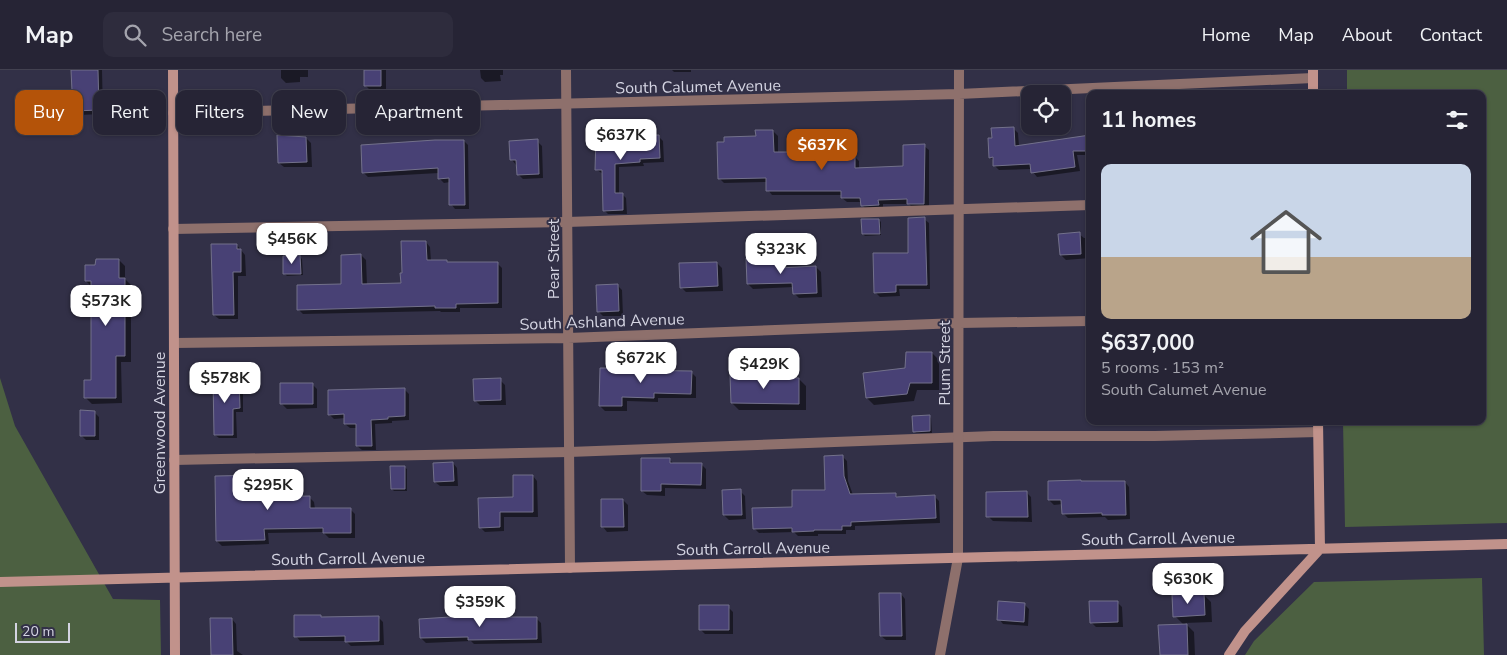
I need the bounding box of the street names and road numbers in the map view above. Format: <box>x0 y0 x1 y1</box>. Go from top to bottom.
street label: South Calumet Avenue <box>615 75 781 99</box>
street label: Pear Street <box>543 218 565 299</box>
street label: South Ashland Avenue <box>519 308 685 336</box>
street label: Plum Street <box>934 320 956 406</box>
street label: Greenwood Avenue <box>149 352 171 494</box>
street label: South Carroll Avenue <box>1081 527 1235 551</box>
street label: South Carroll Avenue <box>676 537 830 561</box>
street label: South Carroll Avenue <box>271 547 425 571</box>

